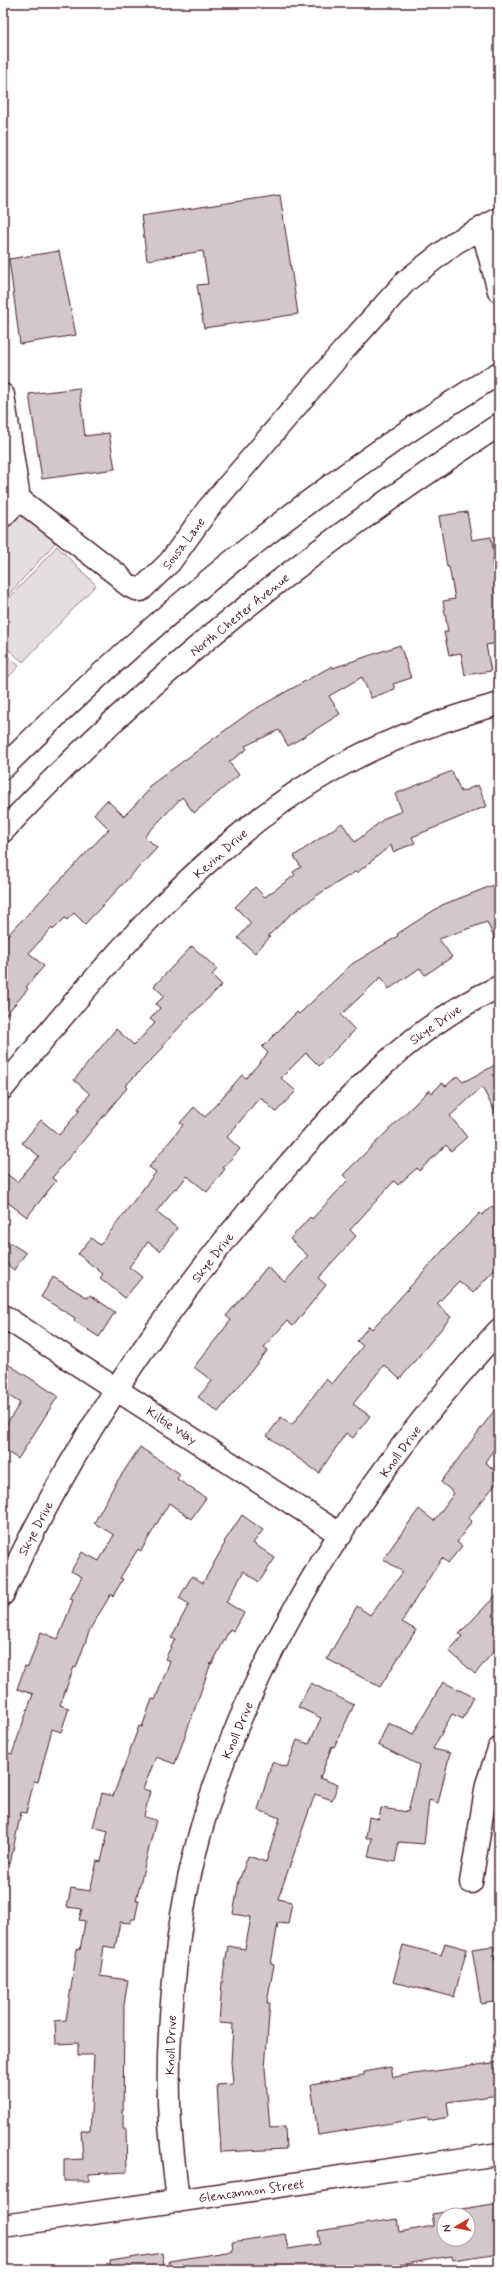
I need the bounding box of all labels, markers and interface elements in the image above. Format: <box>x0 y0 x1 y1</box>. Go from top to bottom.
street label: Sousa Lane <box>159 514 210 574</box>
street label: North Chester Avenue <box>187 570 293 660</box>
street label: Kevin Drive <box>190 825 252 883</box>
street label: Skye Drive <box>407 1001 465 1049</box>
street label: Skye Drive <box>188 1229 238 1287</box>
street label: Kiltie Way <box>143 1404 200 1449</box>
street label: Knoll Drive <box>377 1422 426 1481</box>
street label: Skye Drive <box>15 1498 58 1559</box>
street label: Knoll Drive <box>219 1699 258 1762</box>
street label: Knoll Drive <box>162 2014 181 2075</box>
street label: Glencannon Street <box>197 2176 305 2207</box>
north arrow <box>436 2207 476 2247</box>
text: N <box>440 2224 455 2233</box>

